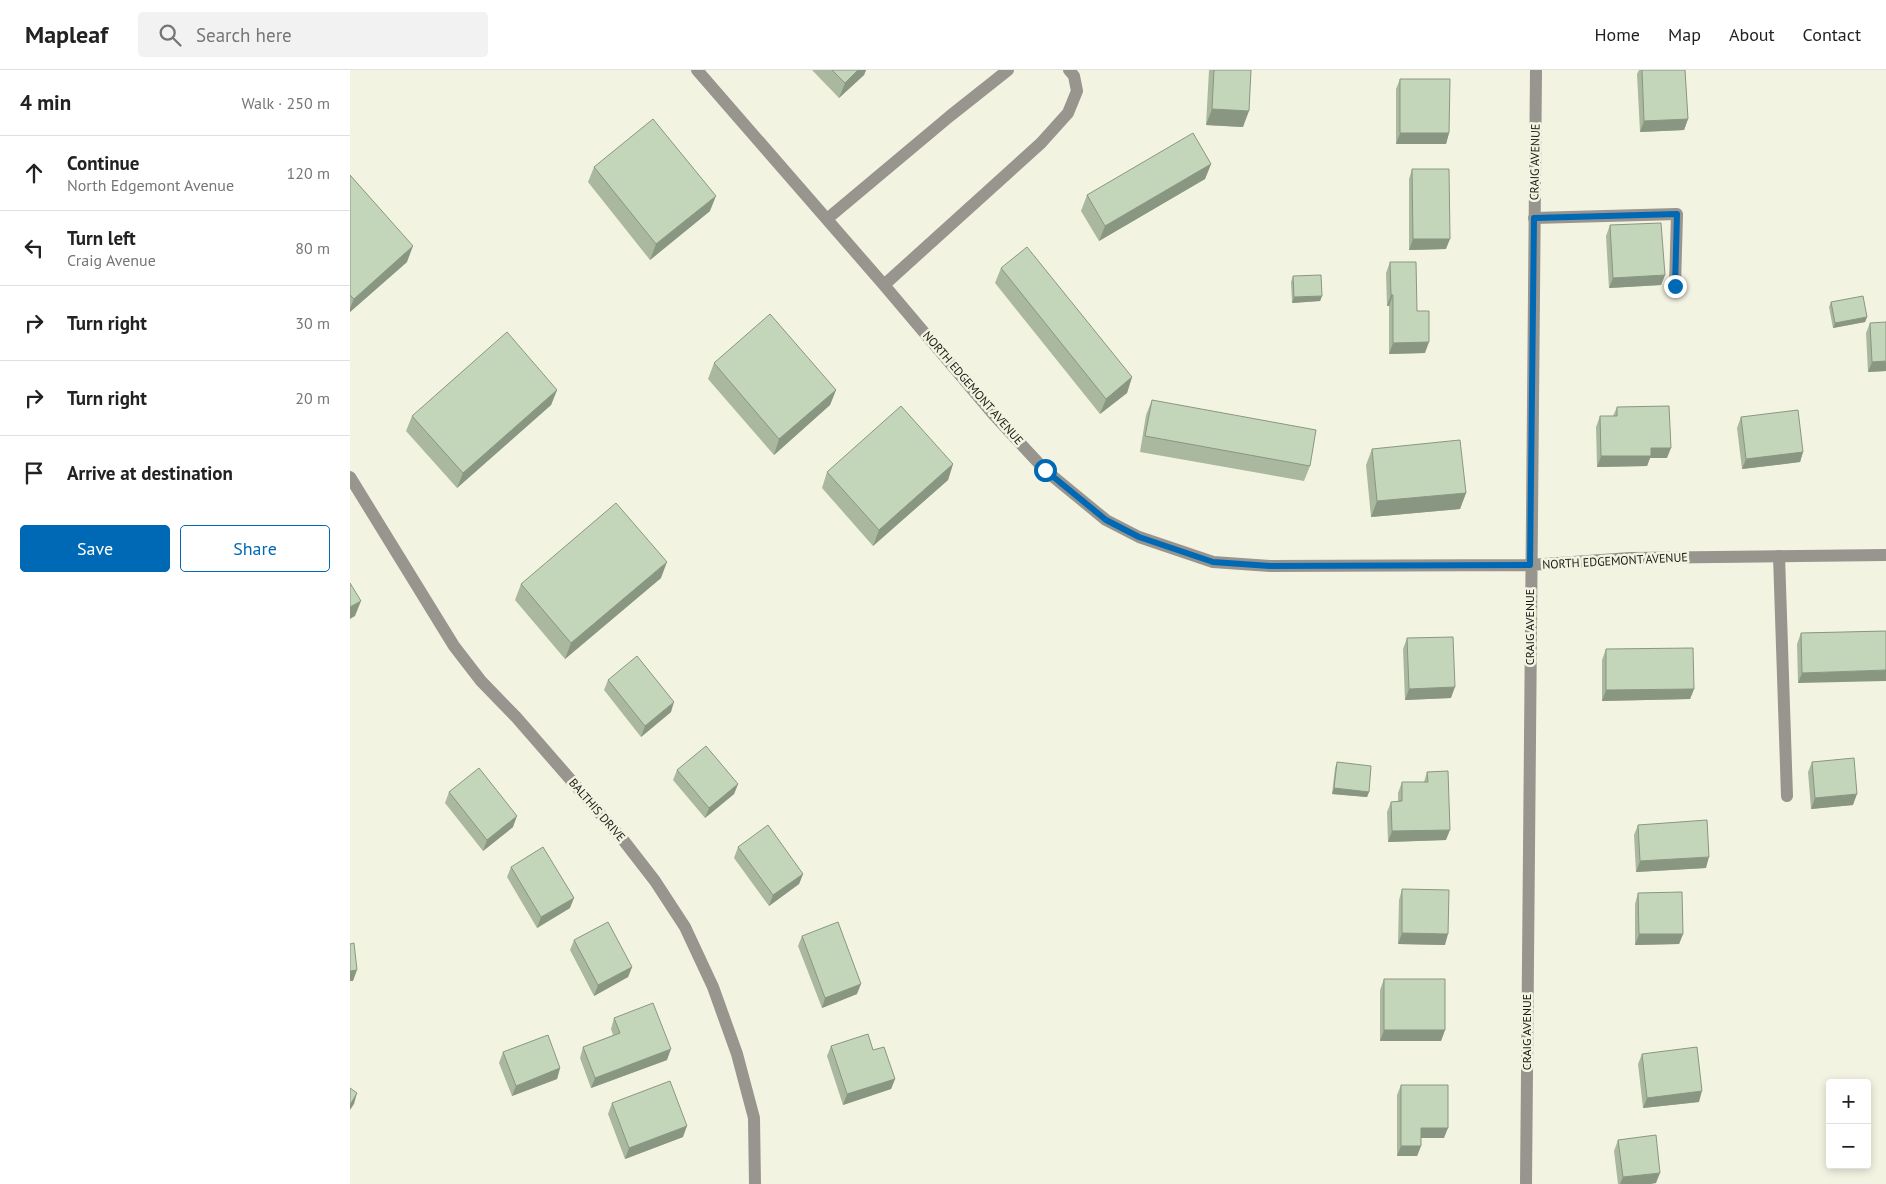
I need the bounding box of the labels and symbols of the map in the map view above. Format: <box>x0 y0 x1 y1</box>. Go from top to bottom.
street label: CRAIG AVENUE <box>1526 124 1543 200</box>
route end <box>1664 275 1687 298</box>
street label: NORTH EDGEMONT AVENUE <box>920 328 1027 448</box>
route start <box>1034 459 1057 482</box>
street label: NORTH EDGEMONT AVENUE <box>1542 549 1688 572</box>
street label: CRAIG AVENUE <box>1522 589 1537 665</box>
street label: BALTHIS DRIVE <box>566 775 629 844</box>
street label: CRAIG AVENUE <box>1519 994 1534 1070</box>

